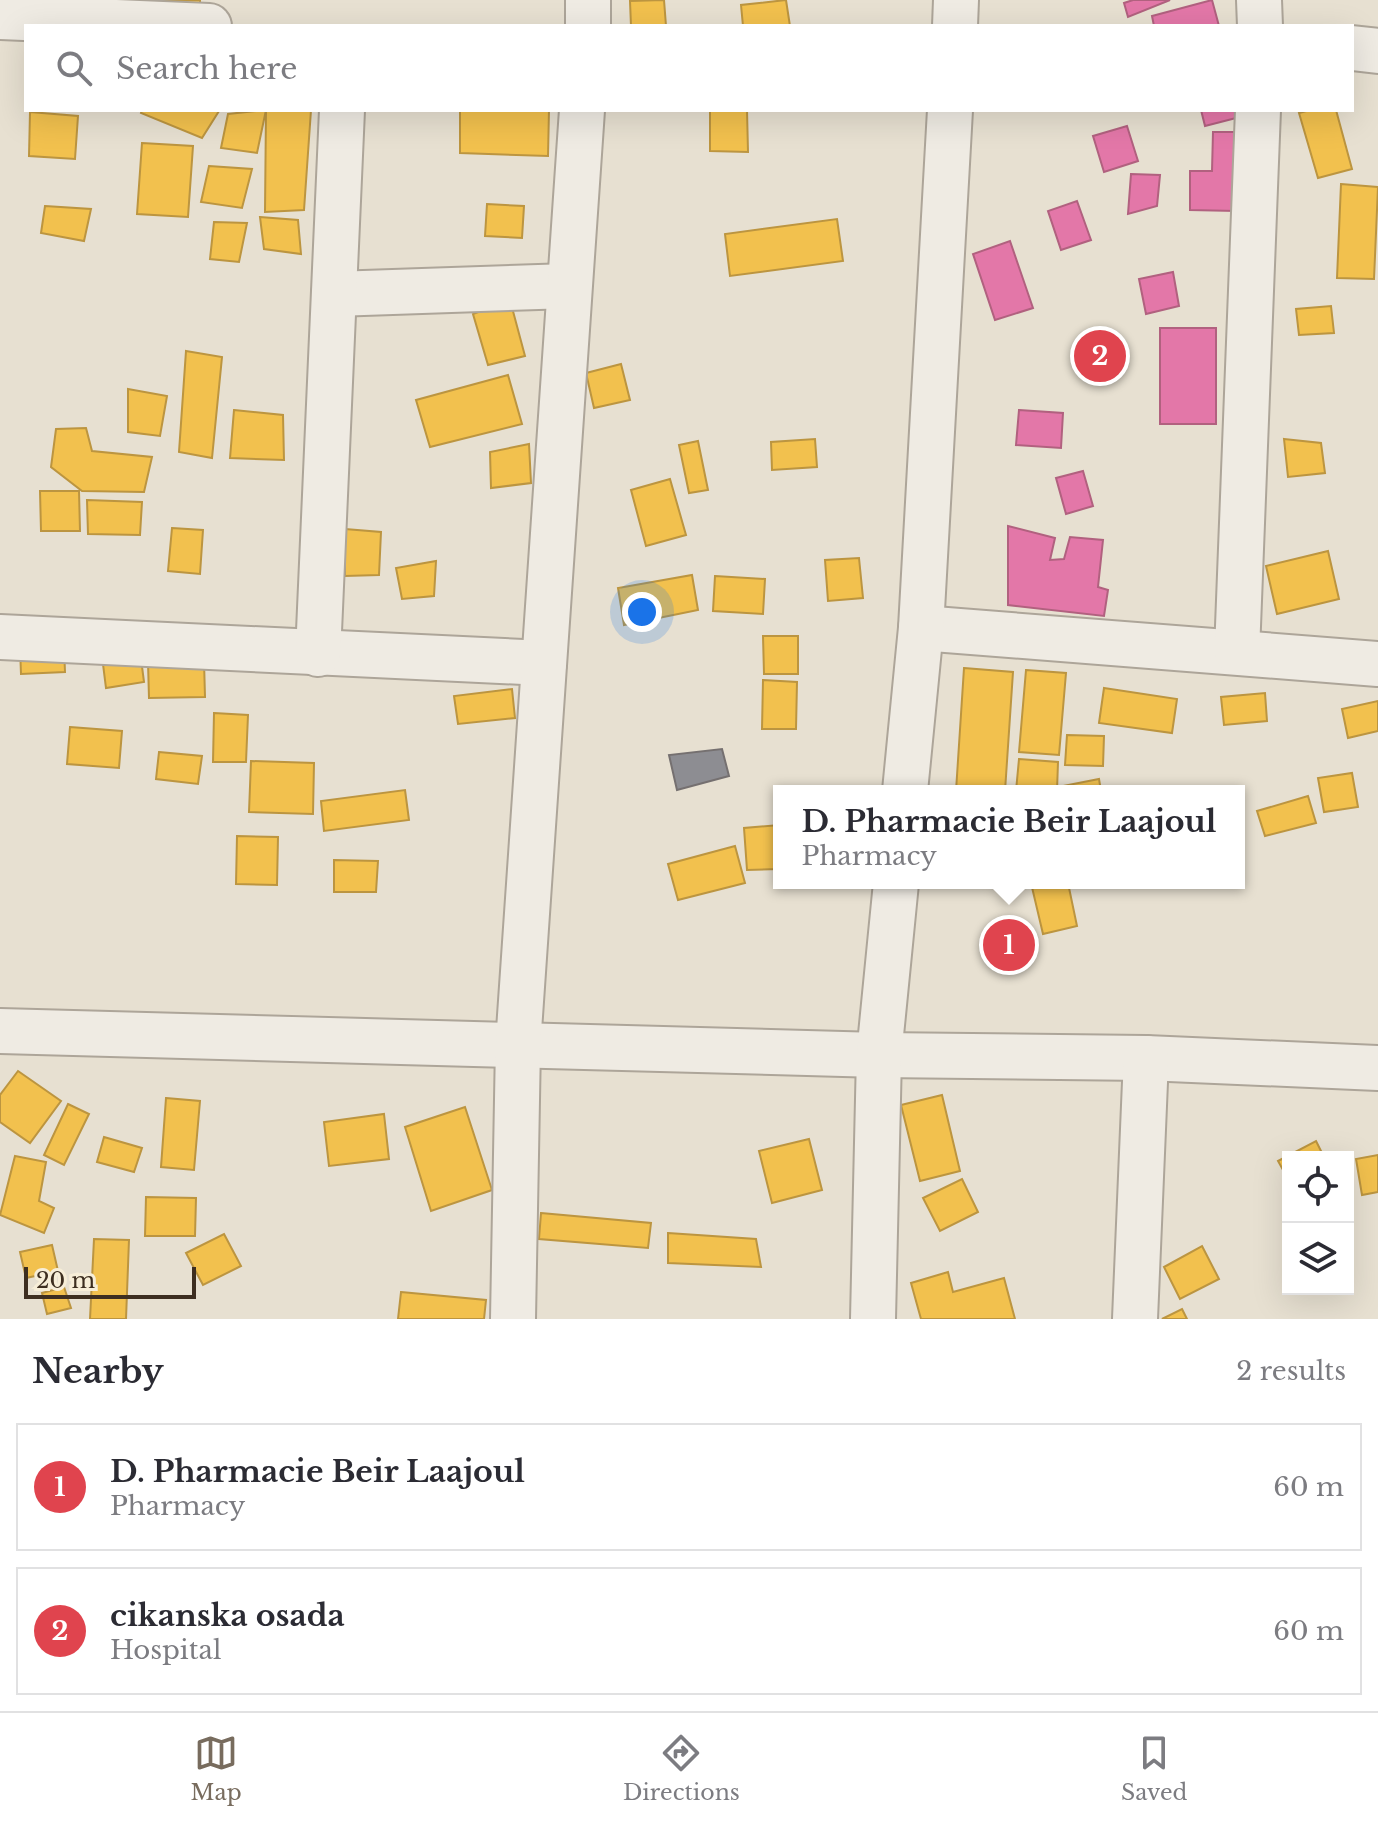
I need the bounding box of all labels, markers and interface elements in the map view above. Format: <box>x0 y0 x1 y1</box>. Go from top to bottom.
search box <box>24 24 1354 112</box>
icon: search <box>52 46 96 90</box>
text: Search here <box>116 50 297 87</box>
pin: 2 <box>1074 326 1126 386</box>
your location <box>622 592 662 632</box>
popup <box>773 785 1245 889</box>
text: D. Pharmacie Beir Laajoul <box>802 803 1216 840</box>
text: Pharmacy <box>802 840 937 872</box>
pin: 1 <box>983 915 1035 975</box>
map controls <box>1282 1151 1354 1295</box>
button: locate <box>1282 1151 1354 1223</box>
button: layers <box>1282 1223 1354 1295</box>
scale bar <box>24 1263 196 1299</box>
text: 20 m <box>36 1267 95 1294</box>
text: Nearby <box>32 1350 164 1392</box>
text: 2 results <box>1236 1355 1346 1387</box>
text: D. Pharmacie Beir Laajoul <box>110 1453 525 1490</box>
text: 1 <box>54 1471 66 1503</box>
text: 60 m <box>1273 1471 1344 1503</box>
text: Pharmacy <box>110 1490 245 1522</box>
text: cikanska osada <box>110 1597 345 1634</box>
text: 2 <box>52 1615 68 1647</box>
text: 60 m <box>1273 1615 1344 1647</box>
text: Hospital <box>110 1634 221 1666</box>
tab: Map <box>191 1731 242 1806</box>
tab: Directions <box>623 1731 740 1806</box>
tab: Saved <box>1121 1731 1187 1806</box>

